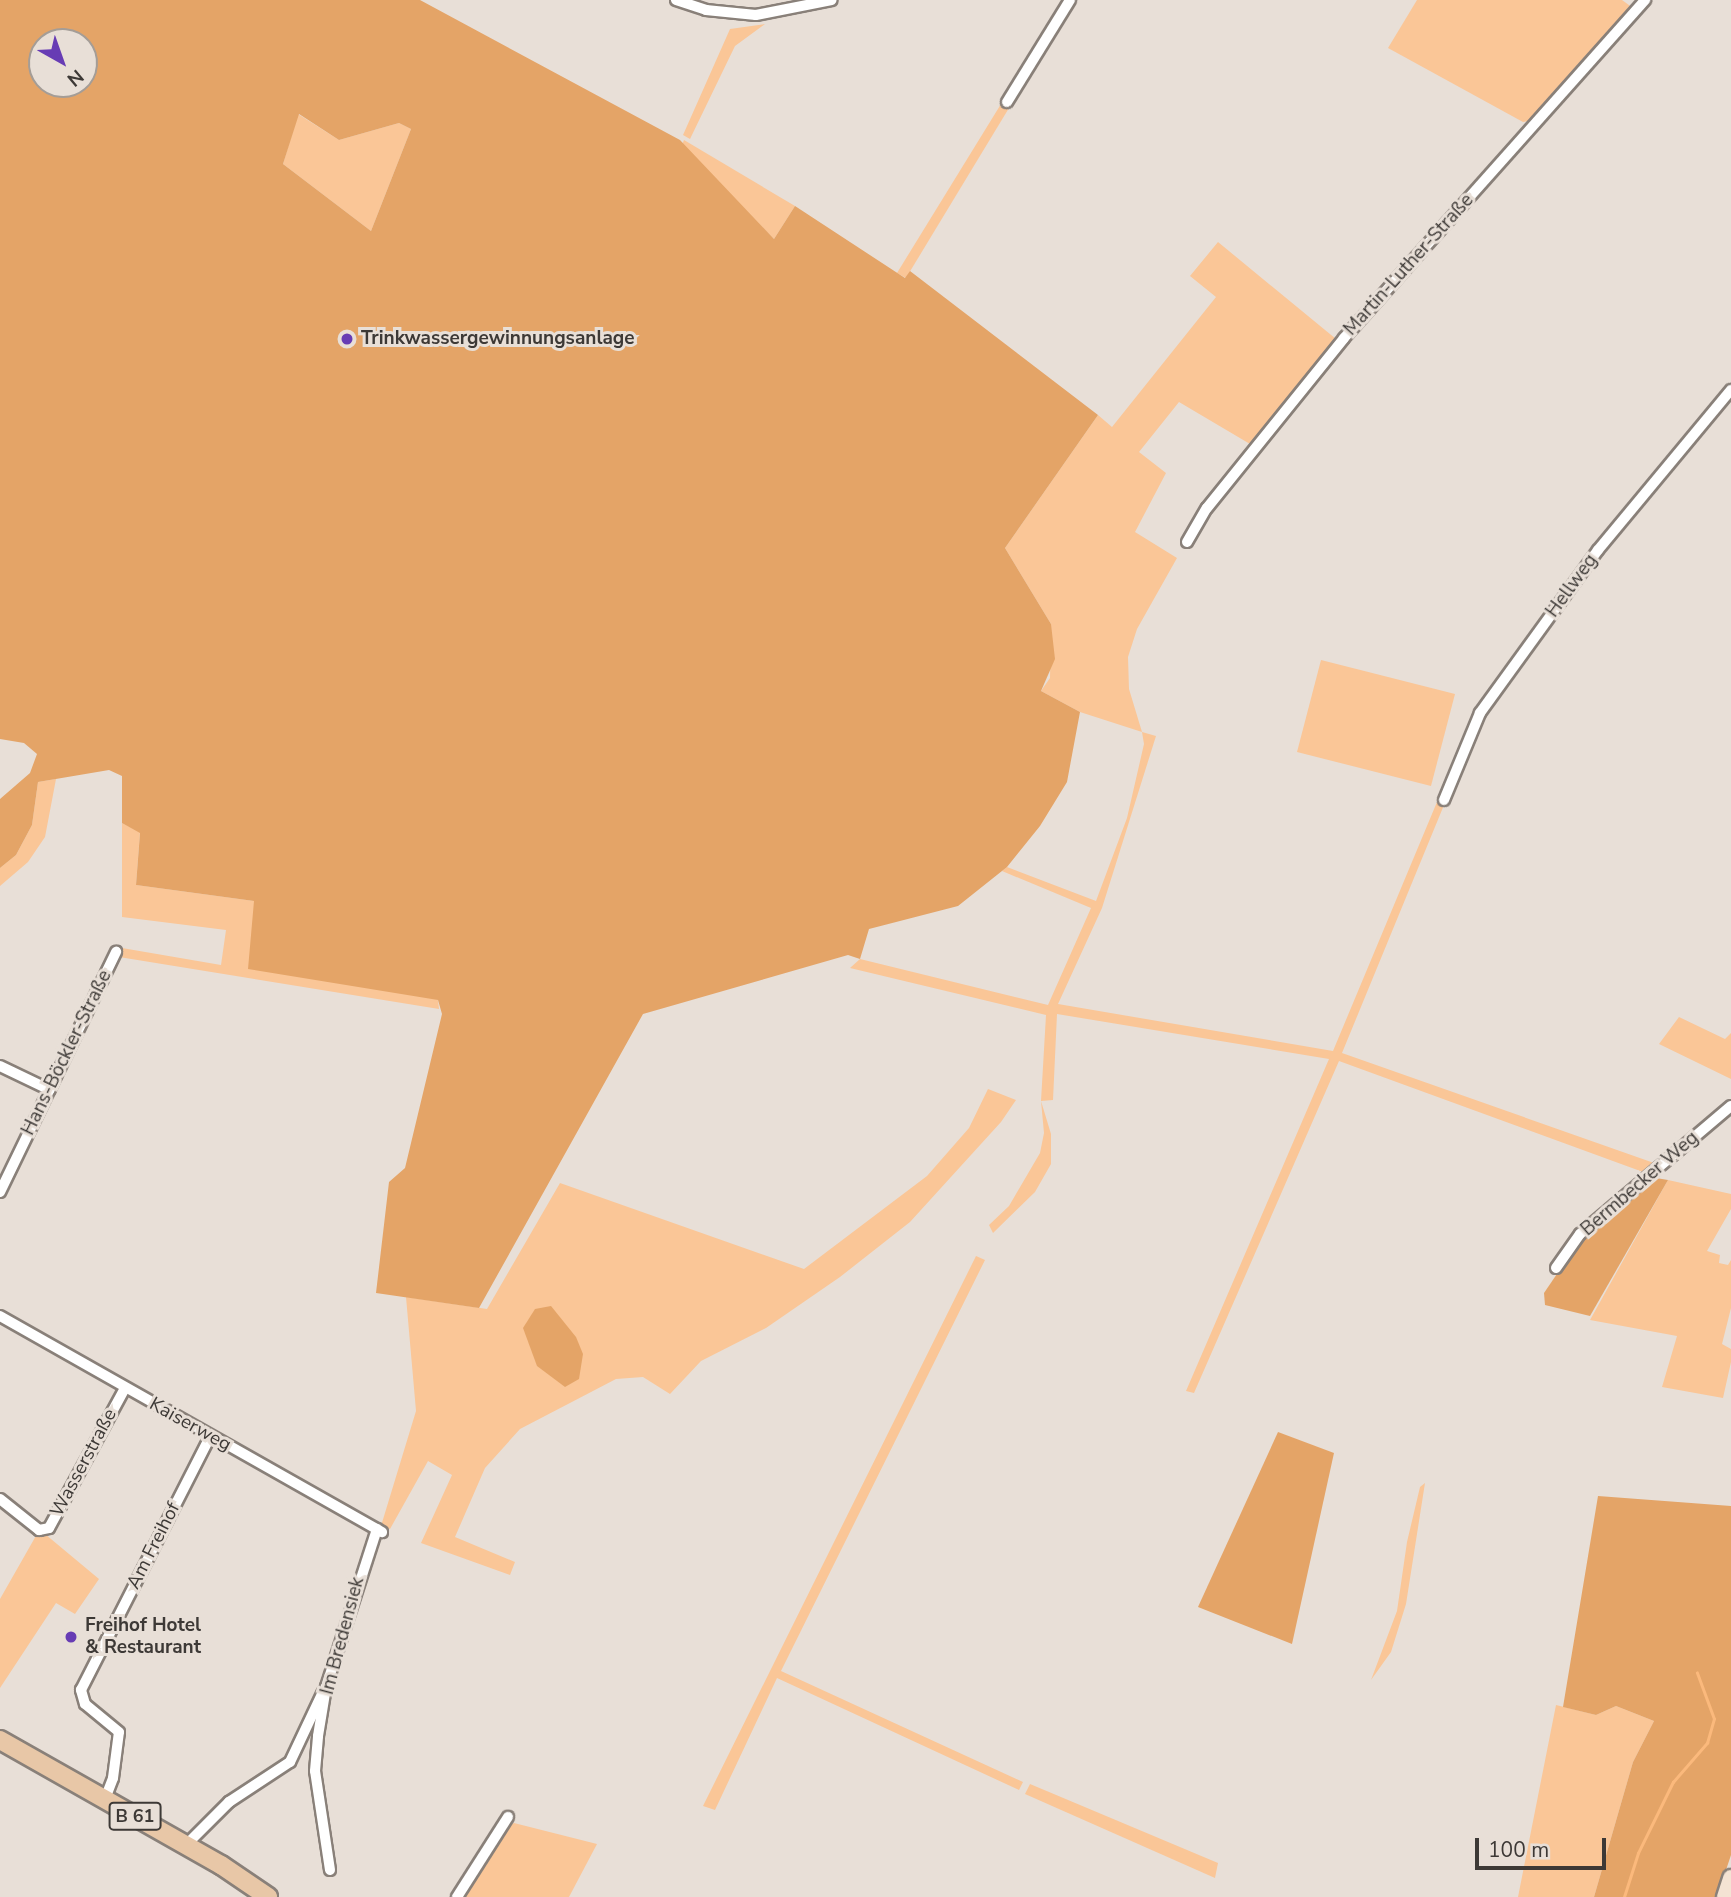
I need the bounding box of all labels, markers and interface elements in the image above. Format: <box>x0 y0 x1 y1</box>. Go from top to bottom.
north arrow <box>28 28 98 98</box>
text: N <box>61 63 89 92</box>
street label: Martin-Luther-Straße <box>1339 189 1479 341</box>
place label: Trinkwassergewinnungsanlage <box>361 328 635 350</box>
marker: Trinkwassergewinnungsanlage <box>339 331 355 347</box>
street label: Hellweg <box>1541 550 1603 622</box>
street label: Hans-Böckler-Straße <box>17 967 117 1139</box>
street label: Bermbecker Weg <box>1577 1127 1703 1241</box>
street label: Kaiserweg <box>145 1393 235 1457</box>
street label: Wasserstraße <box>46 1405 122 1521</box>
street label: Am Freihof <box>123 1499 185 1593</box>
street label: Im Bredensiek <box>316 1575 370 1697</box>
place label: Freihof Hotel & Restaurant <box>85 1615 201 1659</box>
marker: Freihof Hotel & Restaurant <box>63 1629 79 1645</box>
road number: B 61 <box>107 1802 163 1830</box>
scale bar <box>1479 1824 1610 1868</box>
text: 100 m <box>1488 1836 1549 1864</box>

